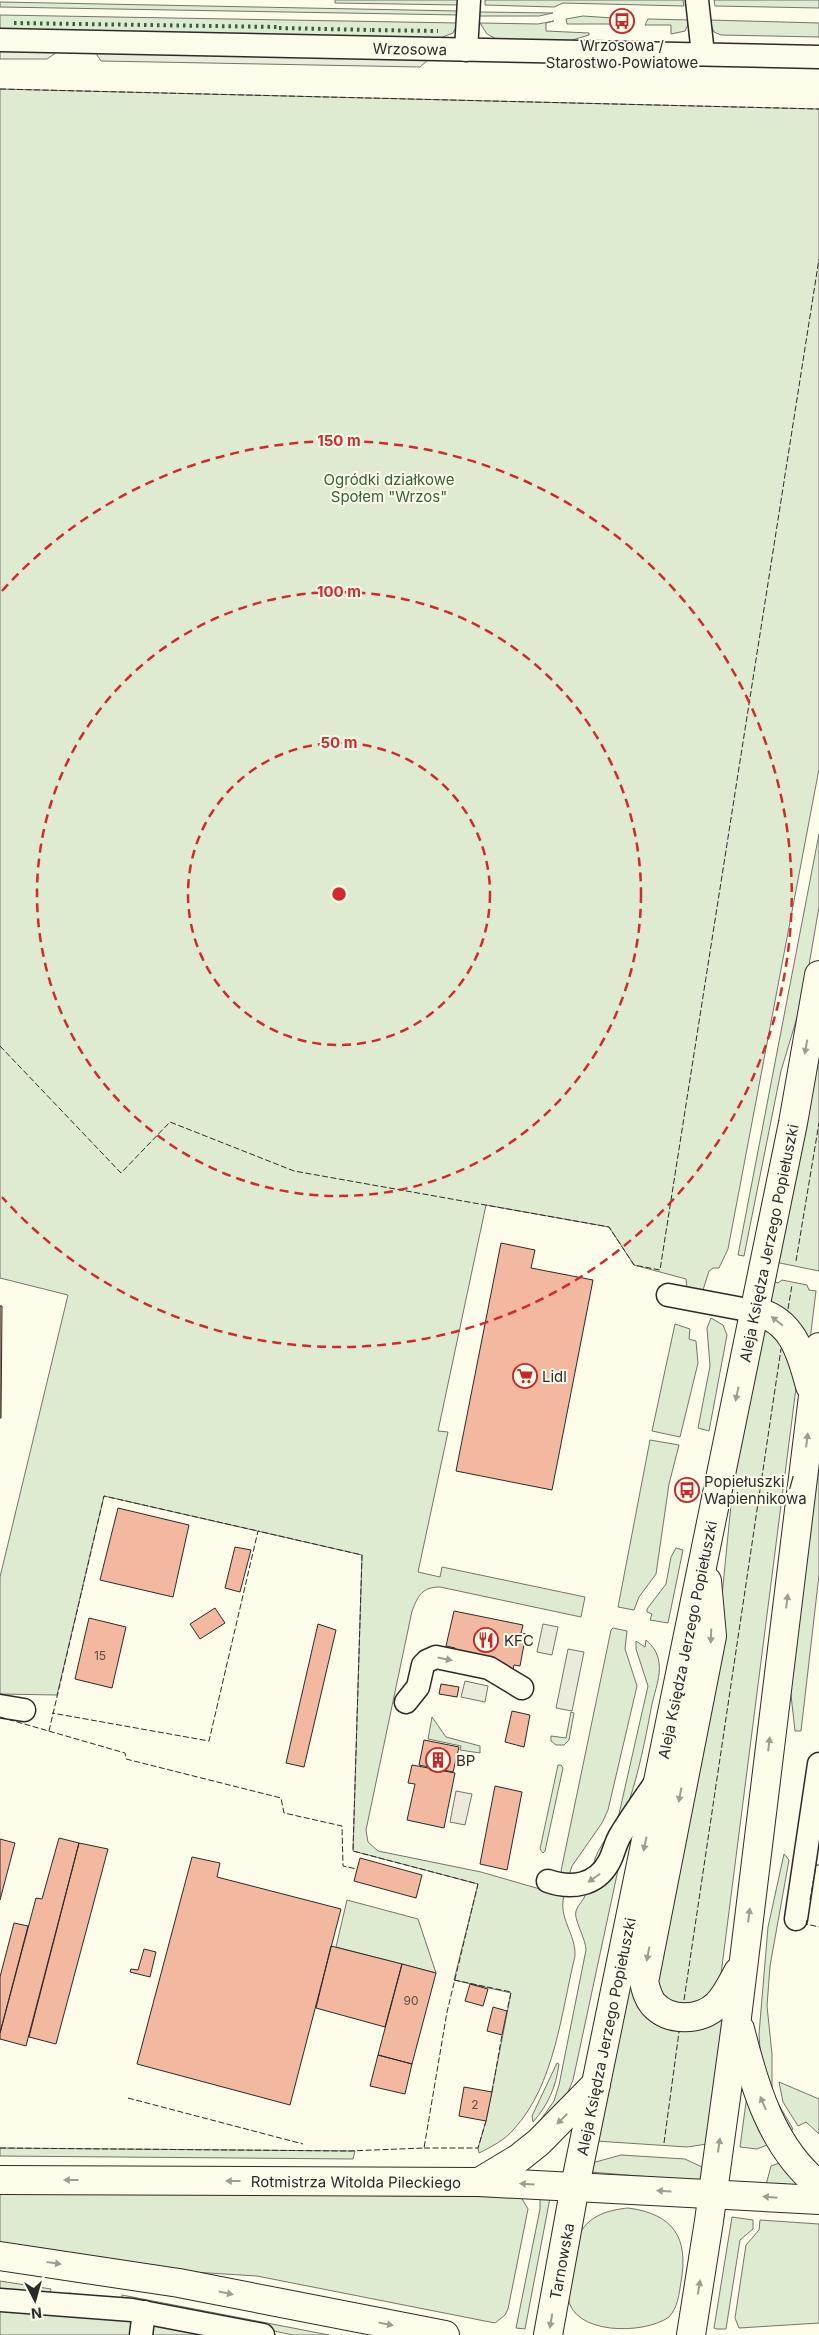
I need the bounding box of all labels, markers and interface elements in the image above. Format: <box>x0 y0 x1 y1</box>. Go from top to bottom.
bus stop icon: Wrzosowa / Starostwo Powiatowe <box>609 8 635 34</box>
place label: Wrzosowa / Starostwo Powiatowe <box>546 36 698 72</box>
street label: Wrzosowa <box>373 38 447 59</box>
text: 150 m <box>317 431 361 450</box>
park label: Ogródki działkowe Społem "Wrzos" <box>324 470 454 506</box>
text: 100 m <box>317 582 361 601</box>
text: 50 m <box>321 733 357 752</box>
centre of rings <box>330 885 348 903</box>
one-way arrow <box>802 1040 810 1056</box>
street label: Aleja Księdza Jerzego Popiełuszki <box>735 1122 802 1364</box>
one-way arrow <box>771 1315 784 1326</box>
supermarket icon: Lidl <box>512 1363 538 1389</box>
place label: Lidl <box>542 1367 567 1386</box>
one-way arrow <box>733 1386 741 1401</box>
one-way arrow <box>803 1432 811 1448</box>
place label: Popiełuszki / Wapiennikowa <box>704 1472 807 1508</box>
bus stop icon: Popiełuszki / Wapiennikowa <box>674 1477 700 1503</box>
street label: Aleja Księdza Jerzego Popiełuszki <box>653 1519 721 1760</box>
one-way arrow <box>783 1593 791 1609</box>
restaurant icon: KFC <box>473 1627 499 1653</box>
one-way arrow <box>707 1628 715 1644</box>
place label: KFC <box>504 1631 534 1650</box>
house number: 15 <box>94 1648 106 1663</box>
one-way arrow <box>437 1655 453 1663</box>
one-way arrow <box>765 1736 773 1752</box>
building icon: BP <box>425 1747 451 1773</box>
place label: BP <box>456 1751 475 1770</box>
one-way arrow <box>676 1788 684 1803</box>
one-way arrow <box>641 1837 649 1852</box>
one-way arrow <box>587 1873 601 1883</box>
one-way arrow <box>745 1907 753 1923</box>
street label: Aleja Księdza Jerzego Popiełuszki <box>572 1916 639 2157</box>
one-way arrow <box>644 1947 652 1962</box>
house number: 90 <box>403 1993 419 2008</box>
one-way arrow <box>759 2095 767 2110</box>
house number: 2 <box>471 2097 479 2112</box>
one-way arrow <box>556 2113 568 2125</box>
one-way arrow <box>715 2137 723 2153</box>
street label: Rotmistrza Witolda Pileckiego <box>251 2172 461 2191</box>
one-way arrow <box>62 2176 78 2184</box>
one-way arrow <box>225 2177 241 2185</box>
one-way arrow <box>518 2180 534 2188</box>
one-way arrow <box>655 2186 671 2194</box>
one-way arrow <box>762 2193 778 2201</box>
street label: Tarnowska <box>545 2221 578 2301</box>
one-way arrow <box>46 2259 62 2267</box>
north arrow <box>10 2275 60 2325</box>
one-way arrow <box>695 2279 703 2295</box>
one-way arrow <box>219 2289 235 2297</box>
text: N <box>30 2304 43 2322</box>
one-way arrow <box>546 2313 554 2329</box>
one-way arrow <box>378 2320 394 2328</box>

